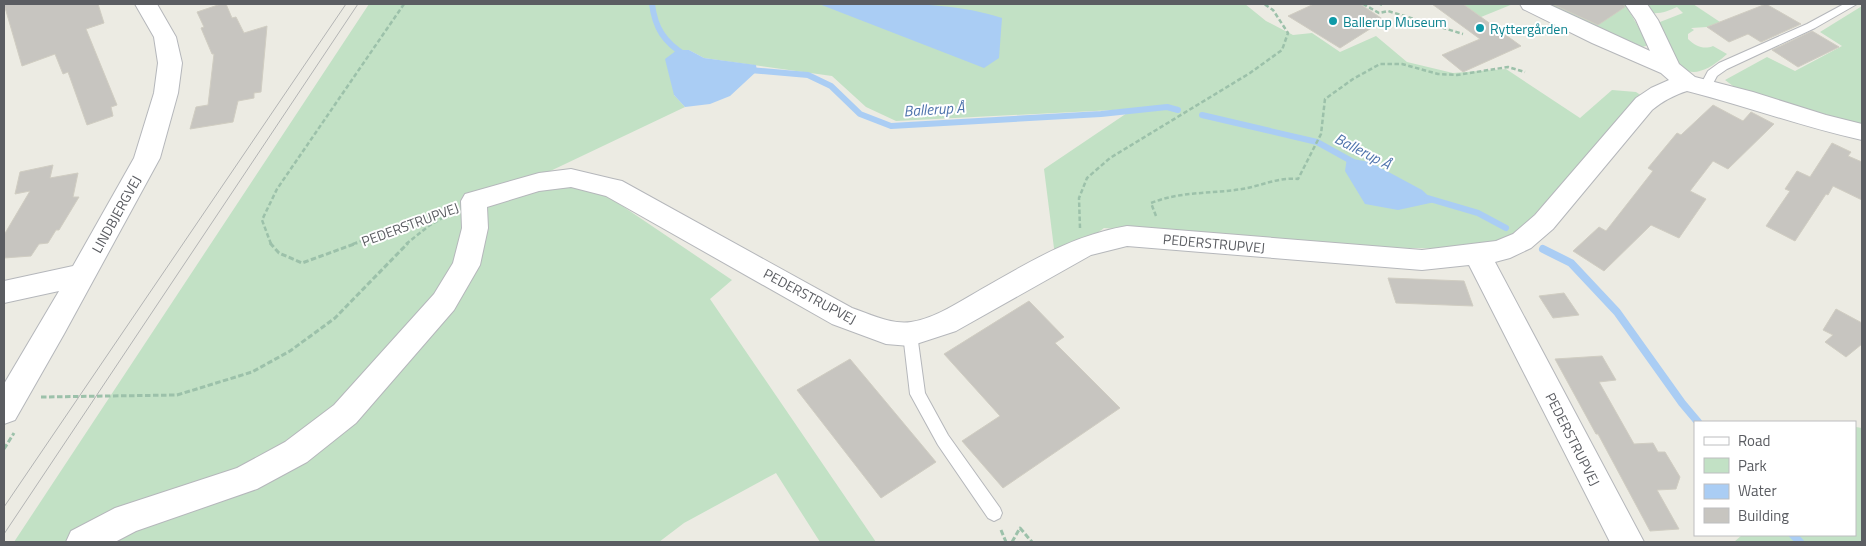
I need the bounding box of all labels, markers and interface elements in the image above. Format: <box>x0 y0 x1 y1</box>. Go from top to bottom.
place label: Ballerup Museum <box>1343 11 1447 32</box>
marker: Ballerup Museum <box>1327 15 1339 27</box>
place label: Ryttergården <box>1490 18 1568 39</box>
marker: Ryttergården <box>1474 22 1486 34</box>
water label: Ballerup Å <box>903 95 966 123</box>
water label: Ballerup Å <box>1331 127 1396 175</box>
street label: LINDBJERGVEJ <box>86 171 146 257</box>
street label: PEDERSTRUPVEJ <box>358 197 462 251</box>
street label: PEDERSTRUPVEJ <box>1162 228 1266 258</box>
street label: PEDERSTRUPVEJ <box>760 263 860 329</box>
street label: PEDERSTRUPVEJ <box>1540 389 1606 489</box>
legend <box>1694 421 1856 536</box>
text: Road <box>1738 429 1770 452</box>
text: Park <box>1738 454 1767 477</box>
text: Water <box>1738 479 1777 502</box>
text: Building <box>1738 504 1789 527</box>

